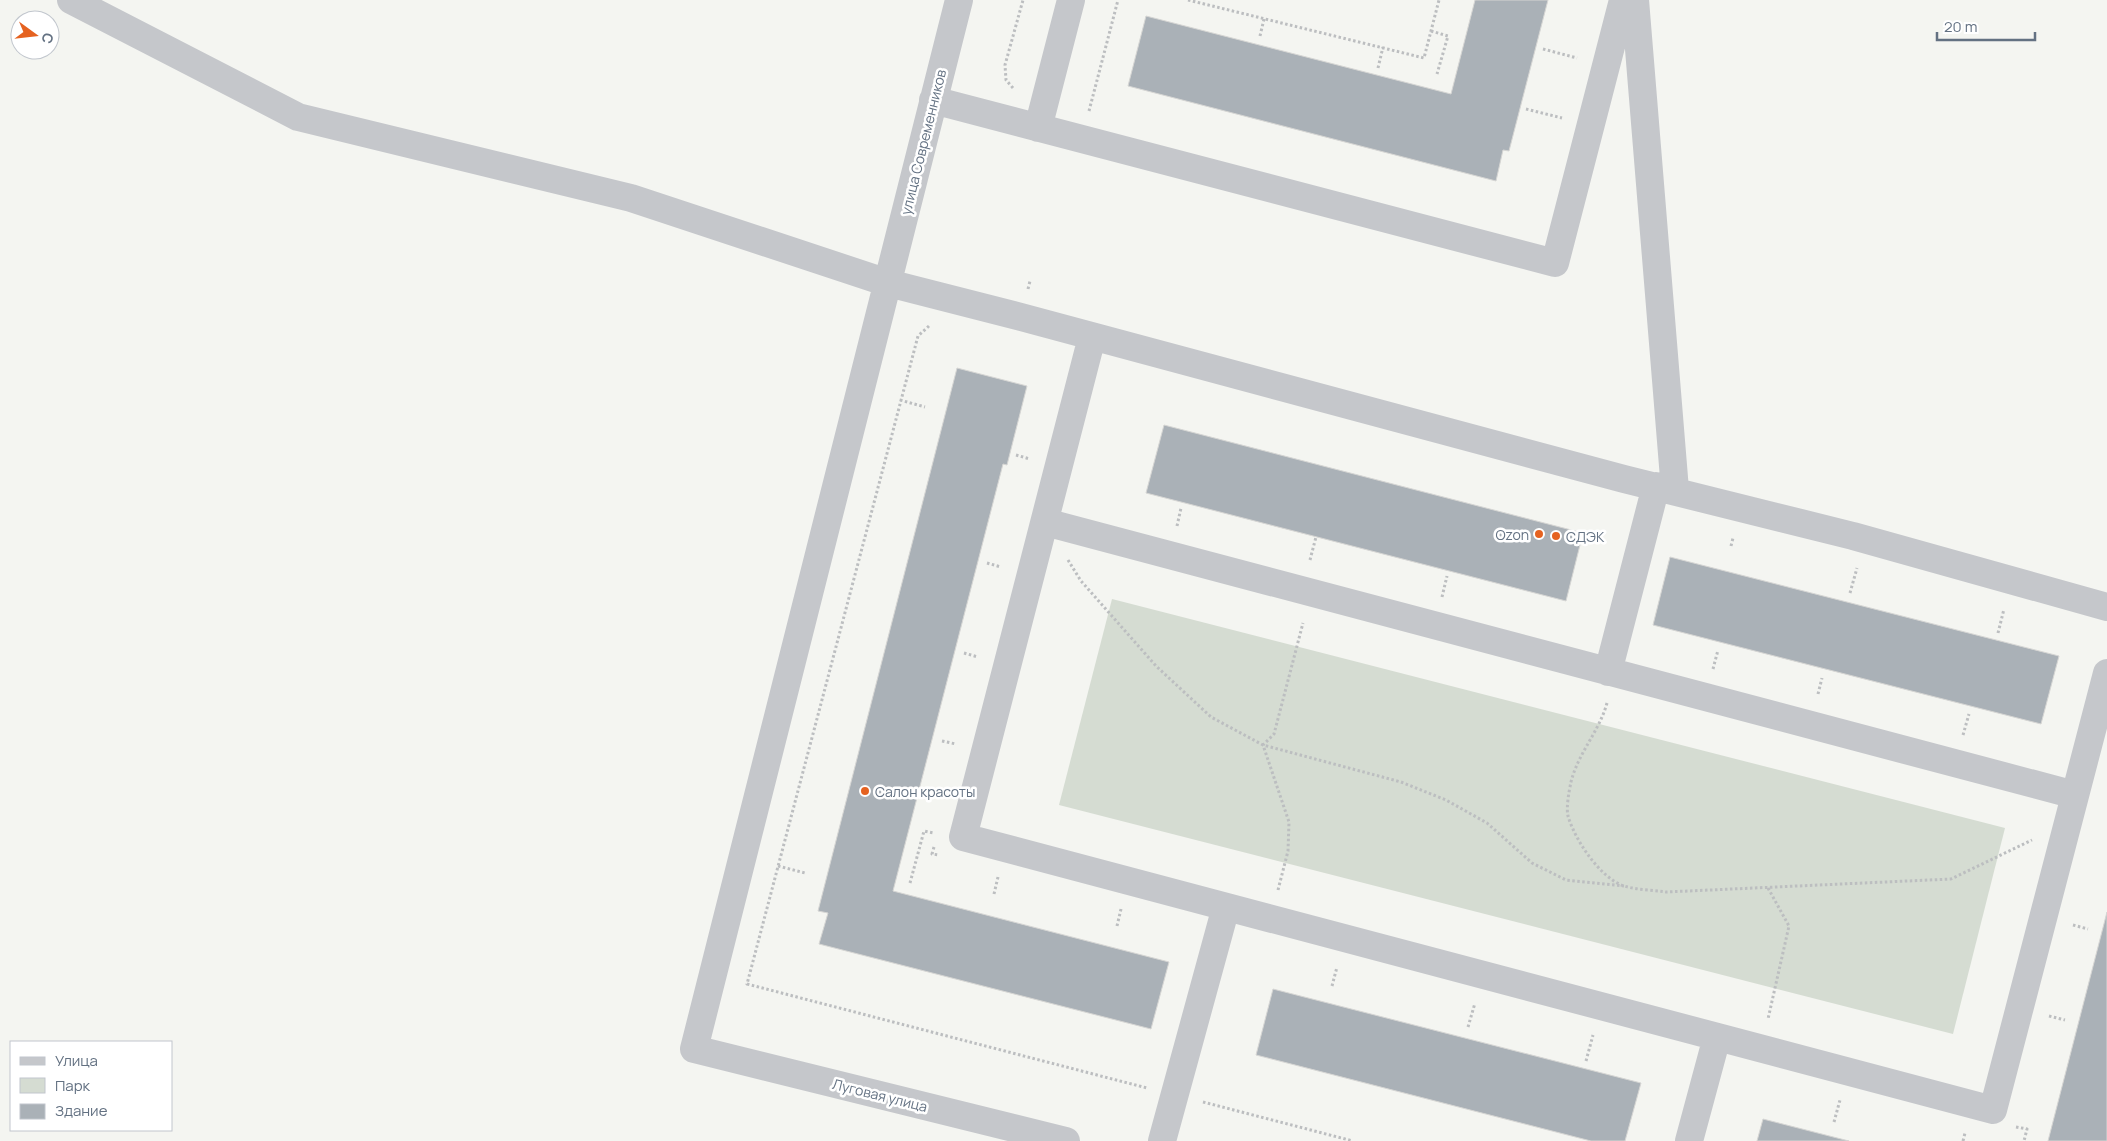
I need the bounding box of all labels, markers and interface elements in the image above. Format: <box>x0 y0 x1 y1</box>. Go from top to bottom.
north arrow <box>10 10 60 60</box>
scale bar <box>1937 10 2034 42</box>
text: 20 m <box>1944 16 1977 37</box>
text: С <box>38 31 59 46</box>
street label: улица Современников <box>896 67 950 217</box>
place label: Ozon <box>1495 525 1529 544</box>
place label: СДЭК <box>1566 527 1605 546</box>
marker: Ozon <box>1533 528 1545 540</box>
marker: СДЭК <box>1550 530 1562 542</box>
place label: Салон красоты <box>875 782 975 801</box>
marker: Салон красоты <box>859 785 871 797</box>
legend <box>10 1041 172 1131</box>
text: Улица <box>55 1050 98 1071</box>
street label: Луговая улица <box>831 1074 929 1116</box>
text: Парк <box>55 1075 91 1096</box>
text: Здание <box>55 1100 108 1121</box>

